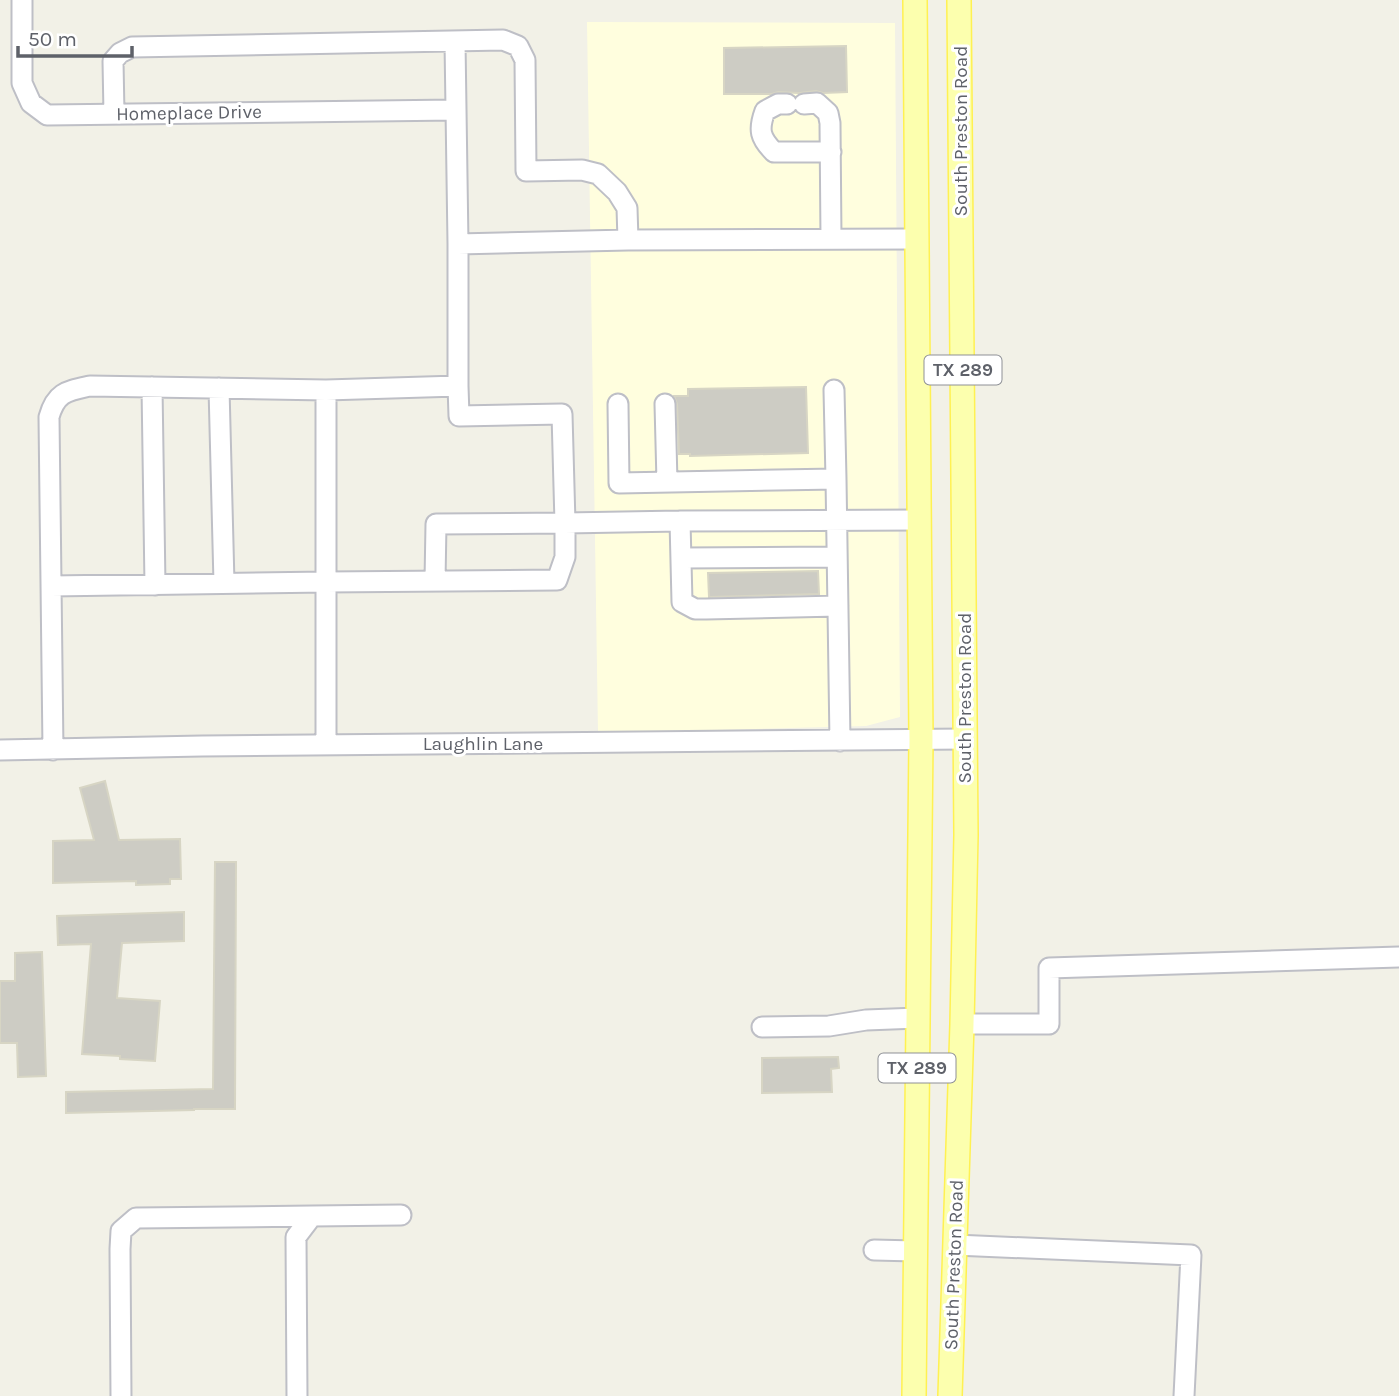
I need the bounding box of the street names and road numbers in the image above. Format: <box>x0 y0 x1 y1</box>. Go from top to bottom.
street label: South Preston Road <box>950 46 972 216</box>
street label: Homeplace Drive <box>116 101 262 125</box>
road number: TX 289 <box>925 356 1002 384</box>
street label: South Preston Road <box>954 613 976 783</box>
street label: Laughlin Lane <box>423 733 543 755</box>
road number: TX 289 <box>878 1054 956 1083</box>
street label: South Preston Road <box>940 1179 968 1351</box>

